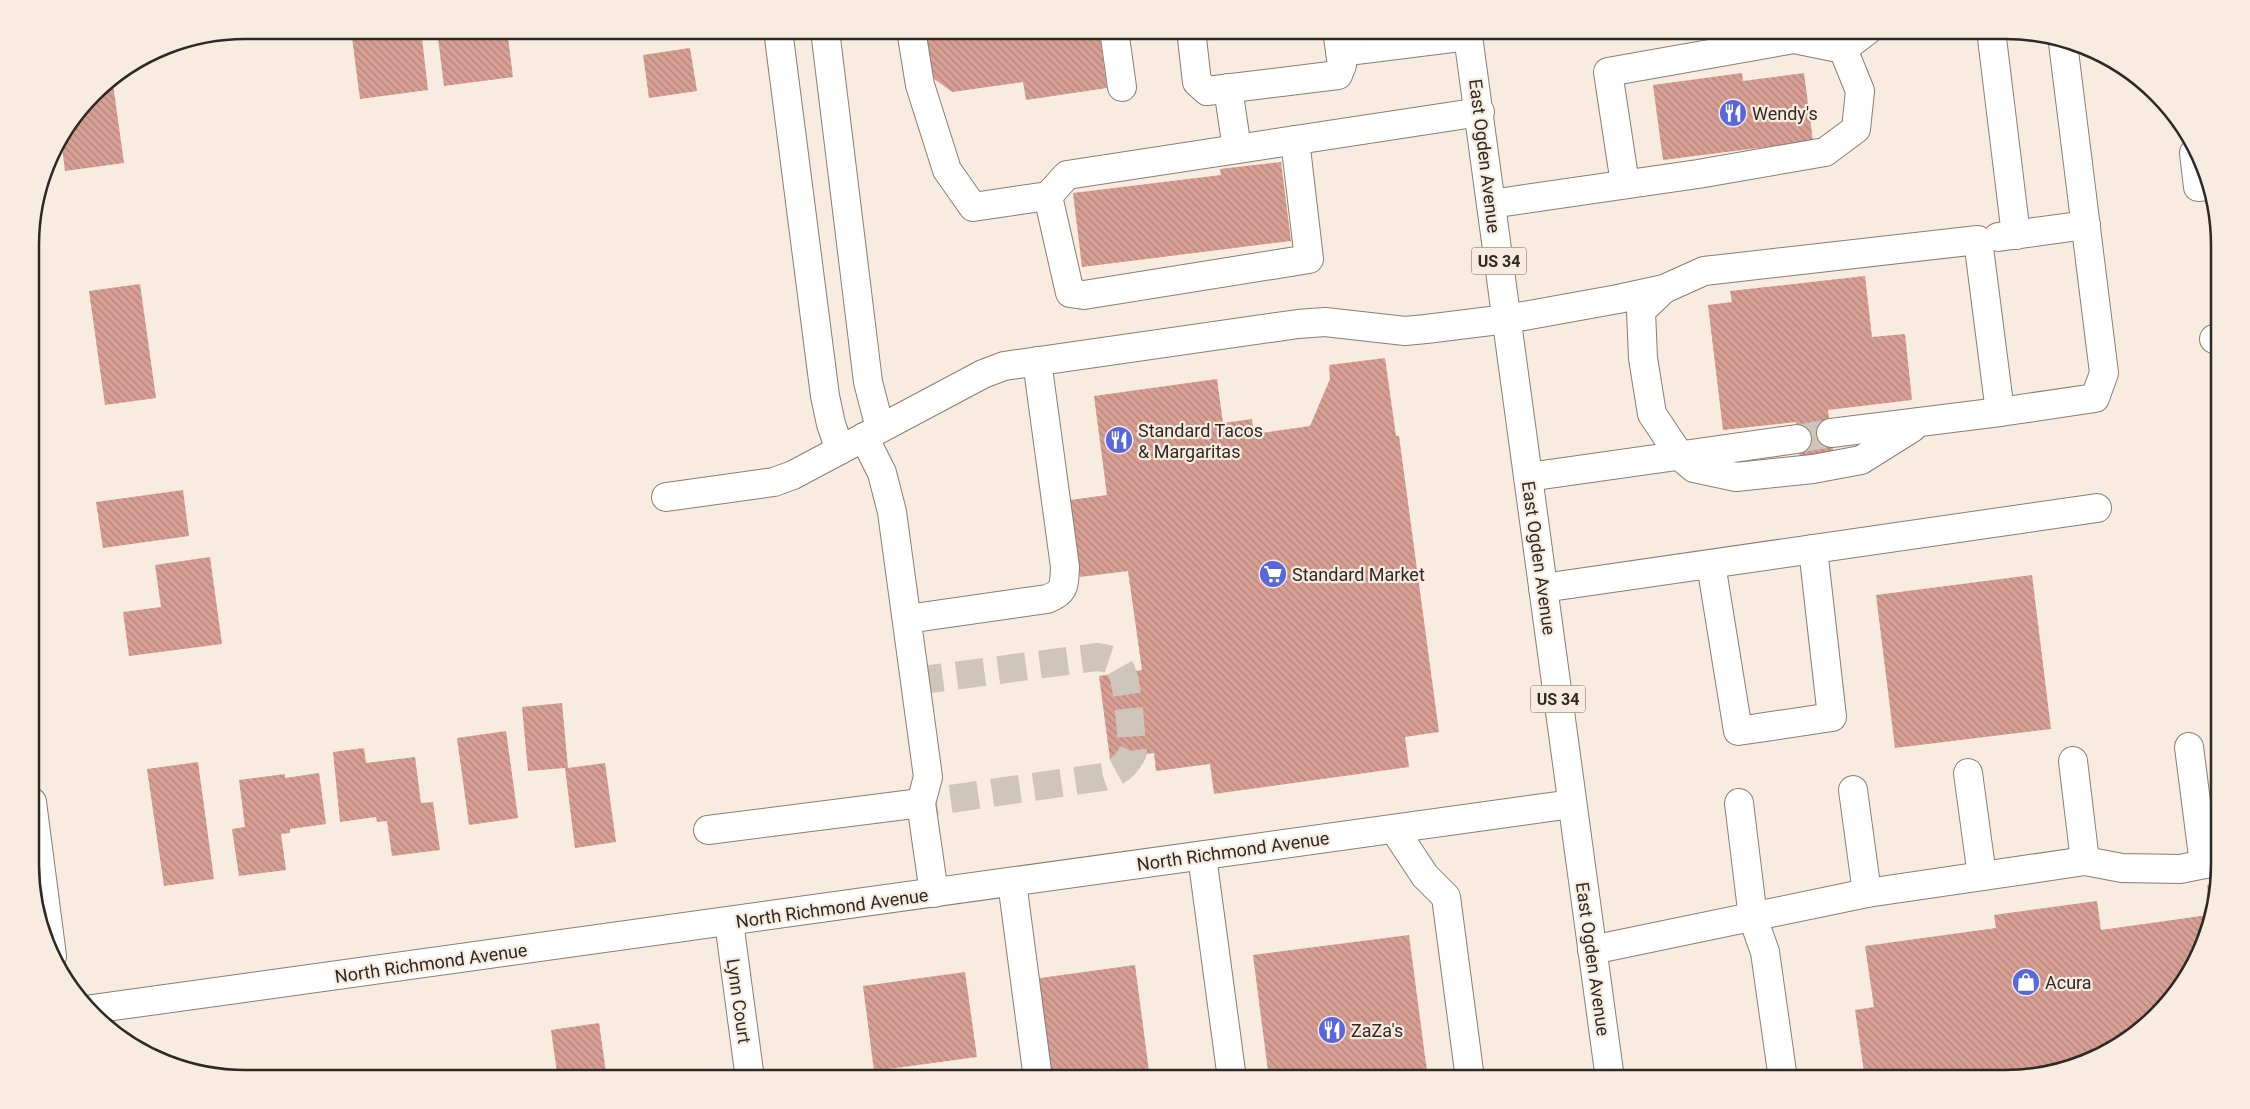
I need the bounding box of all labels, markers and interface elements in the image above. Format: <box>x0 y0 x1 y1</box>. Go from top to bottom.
street label: East Ogden Avenue <box>1465 78 1505 234</box>
restaurant icon: Wendy's <box>1718 98 1748 128</box>
place label: Wendy's <box>1752 103 1818 124</box>
road number: US 34 <box>1472 248 1526 274</box>
place label: Standard Tacos & Margaritas <box>1138 420 1263 462</box>
restaurant icon: Standard Tacos & Margaritas <box>1104 425 1134 455</box>
street label: East Ogden Avenue <box>1518 480 1560 636</box>
supermarket icon: Standard Market <box>1258 559 1288 589</box>
place label: Standard Market <box>1292 564 1425 585</box>
road number: US 34 <box>1530 686 1586 712</box>
street label: North Richmond Avenue <box>1135 827 1331 875</box>
street label: East Ogden Avenue <box>1572 881 1614 1037</box>
street label: North Richmond Avenue <box>734 884 930 932</box>
street label: North Richmond Avenue <box>333 939 529 987</box>
street label: Lynn Court <box>723 957 755 1045</box>
shop icon: Acura <box>2011 967 2041 997</box>
place label: Acura <box>2045 972 2092 993</box>
restaurant icon: ZaZa's <box>1317 1015 1347 1045</box>
place label: ZaZa's <box>1351 1020 1403 1041</box>

